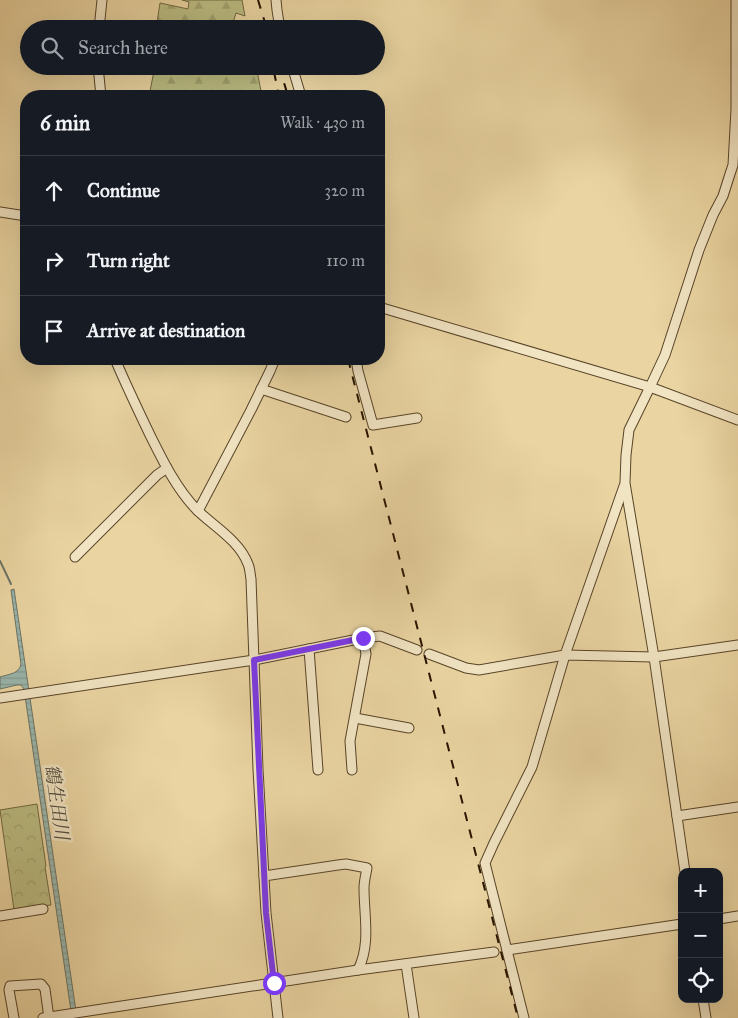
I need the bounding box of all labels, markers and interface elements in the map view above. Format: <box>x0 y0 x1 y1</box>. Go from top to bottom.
search box <box>20 20 385 75</box>
icon: search <box>38 34 66 62</box>
text: Search here <box>78 36 168 59</box>
text: 6 min <box>40 110 90 136</box>
text: Walk · 430 m <box>280 113 365 132</box>
icon: ahead <box>40 177 68 205</box>
text: Continue <box>87 179 160 202</box>
text: 320 m <box>325 181 365 200</box>
icon: right <box>40 247 68 275</box>
text: Turn right <box>87 249 170 272</box>
text: 110 m <box>326 251 365 270</box>
icon: arrive <box>40 317 68 345</box>
text: Arrive at destination <box>87 319 245 342</box>
route end <box>352 627 375 650</box>
water label: 鶴生田川 <box>40 763 74 843</box>
map controls <box>678 868 723 1003</box>
button: + <box>678 868 723 913</box>
button: − <box>678 913 723 958</box>
button: locate <box>678 958 723 1003</box>
route start <box>263 972 286 995</box>

